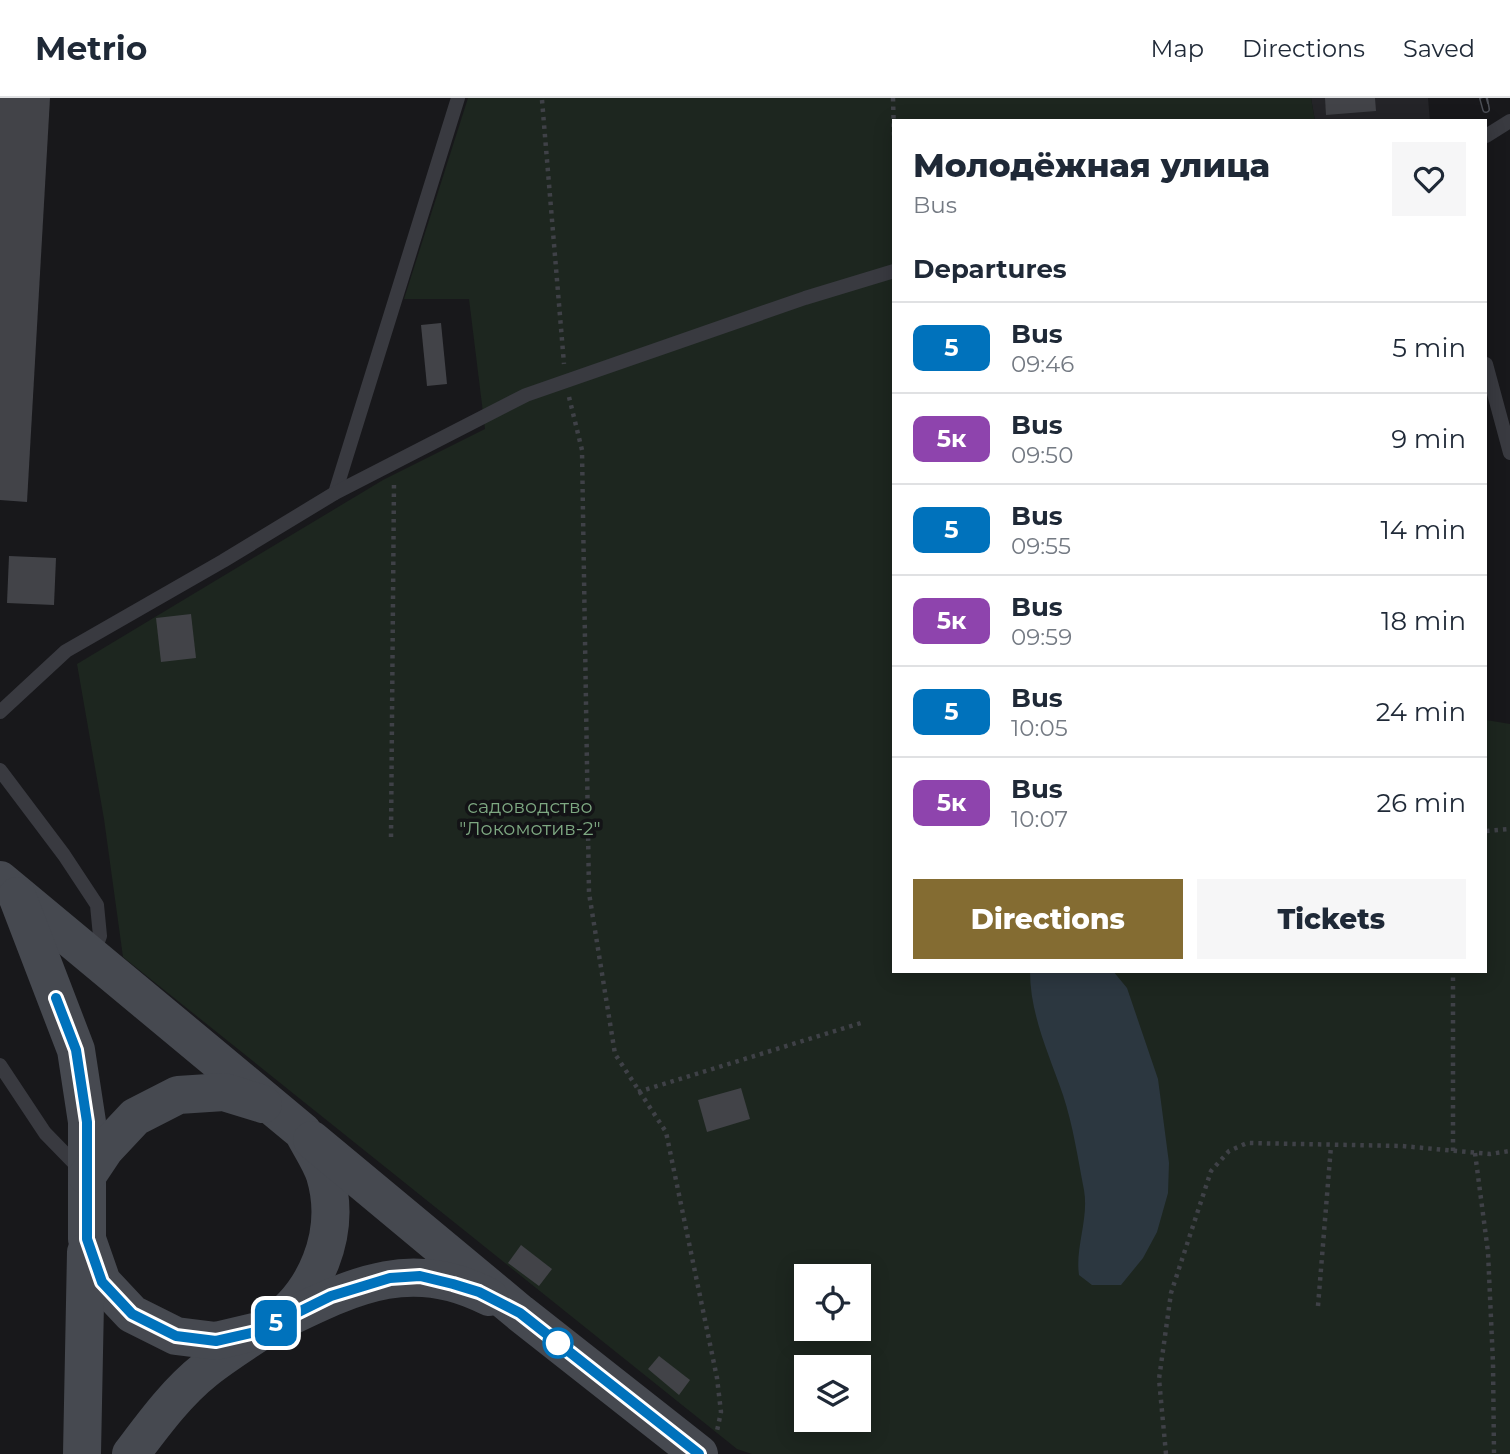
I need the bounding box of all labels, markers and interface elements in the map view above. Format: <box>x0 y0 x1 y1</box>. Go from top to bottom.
text: Metrio <box>35 28 147 68</box>
text: Map <box>1151 34 1204 63</box>
text: Directions <box>1242 34 1365 63</box>
text: Saved <box>1403 34 1475 63</box>
button: heart <box>1392 142 1466 216</box>
text: Молодёжная улица <box>913 145 1270 185</box>
text: Bus <box>913 191 957 219</box>
text: Departures <box>913 253 1067 285</box>
text: Bus <box>1011 318 1063 350</box>
text: 5 min <box>1392 332 1466 364</box>
text: 5 <box>944 333 959 362</box>
text: 09:46 <box>1011 350 1074 378</box>
text: Bus <box>1011 409 1063 441</box>
text: 9 min <box>1391 423 1466 455</box>
text: 5к <box>937 424 966 453</box>
text: 09:50 <box>1011 441 1073 469</box>
text: Bus <box>1011 500 1063 532</box>
text: 14 min <box>1380 514 1466 546</box>
text: 5 <box>944 515 959 544</box>
text: 09:55 <box>1011 532 1071 560</box>
text: Bus <box>1011 591 1063 623</box>
text: 18 min <box>1381 605 1466 637</box>
text: 5к <box>937 606 966 635</box>
text: 09:59 <box>1011 623 1072 651</box>
text: Bus <box>1011 682 1063 714</box>
text: 24 min <box>1376 696 1466 728</box>
text: 5 <box>944 697 959 726</box>
text: 10:05 <box>1011 714 1068 742</box>
text: Bus <box>1011 773 1063 805</box>
text: 26 min <box>1376 787 1466 819</box>
text: 5к <box>937 788 966 817</box>
park label: садоводство "Локомотив-2" <box>459 795 601 840</box>
text: 10:07 <box>1011 805 1068 833</box>
button: Directions <box>913 879 1183 959</box>
button: Tickets <box>1197 879 1466 959</box>
map controls <box>794 1264 871 1432</box>
button: locate <box>794 1264 871 1341</box>
line badge: 5 <box>253 1300 299 1346</box>
text: 5 <box>269 1308 283 1337</box>
unlabelled marker <box>543 1328 573 1358</box>
button: layers <box>794 1355 871 1432</box>

